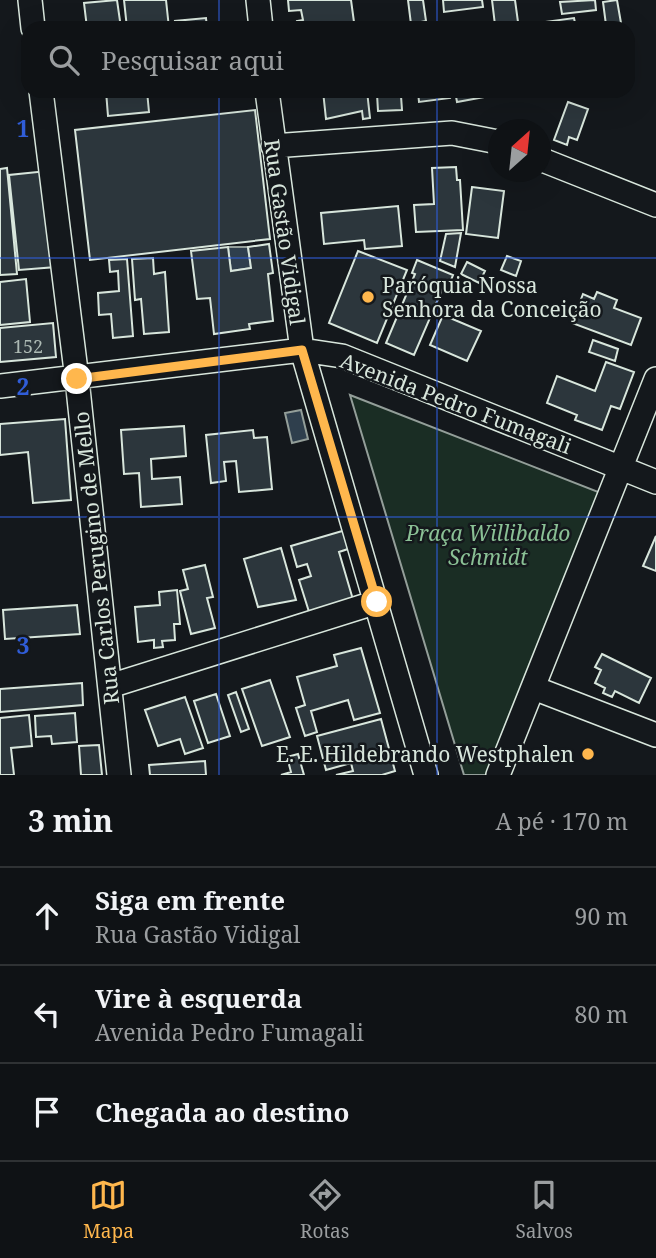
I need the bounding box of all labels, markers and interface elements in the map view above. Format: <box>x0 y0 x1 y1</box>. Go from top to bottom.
search box <box>21 21 635 98</box>
icon: search <box>45 41 83 79</box>
text: Pesquisar aqui <box>101 42 284 78</box>
text: 1 <box>17 112 30 144</box>
north arrow <box>488 119 551 182</box>
street label: Rua Gastão Vidigal <box>258 137 312 327</box>
place label: Paróquia Nossa Senhora da Conceição <box>382 271 602 323</box>
marker: Paróquia Nossa Senhora da Conceição <box>360 289 376 305</box>
house number: 152 <box>13 334 43 358</box>
street label: Avenida Pedro Fumagali <box>336 346 576 460</box>
route end <box>61 363 92 394</box>
text: 2 <box>17 370 30 402</box>
street label: Rua Carlos Perugino de Mello <box>67 410 125 706</box>
park label: Praça Willibaldo Schmidt <box>405 519 570 571</box>
route start <box>361 586 392 617</box>
text: 3 <box>17 629 30 661</box>
place label: E. E. Hildebrando Westphalen <box>276 740 574 768</box>
marker: E. E. Hildebrando Westphalen <box>580 746 596 762</box>
text: 3 min <box>28 800 113 841</box>
text: A pé · 170 m <box>495 805 628 837</box>
text: Siga em frente <box>95 882 285 918</box>
icon: ahead <box>28 897 66 935</box>
text: 90 m <box>575 900 628 932</box>
text: Rua Gastão Vidigal <box>95 918 300 950</box>
text: Vire à esquerda <box>95 980 302 1016</box>
icon: left <box>28 995 66 1033</box>
text: 80 m <box>575 998 628 1030</box>
text: Avenida Pedro Fumagali <box>95 1016 364 1048</box>
icon: arrive <box>28 1093 66 1131</box>
text: Chegada ao destino <box>95 1094 350 1130</box>
tab: Mapa <box>83 1176 134 1244</box>
tab: Rotas <box>300 1176 349 1244</box>
tab: Salvos <box>515 1176 573 1244</box>

